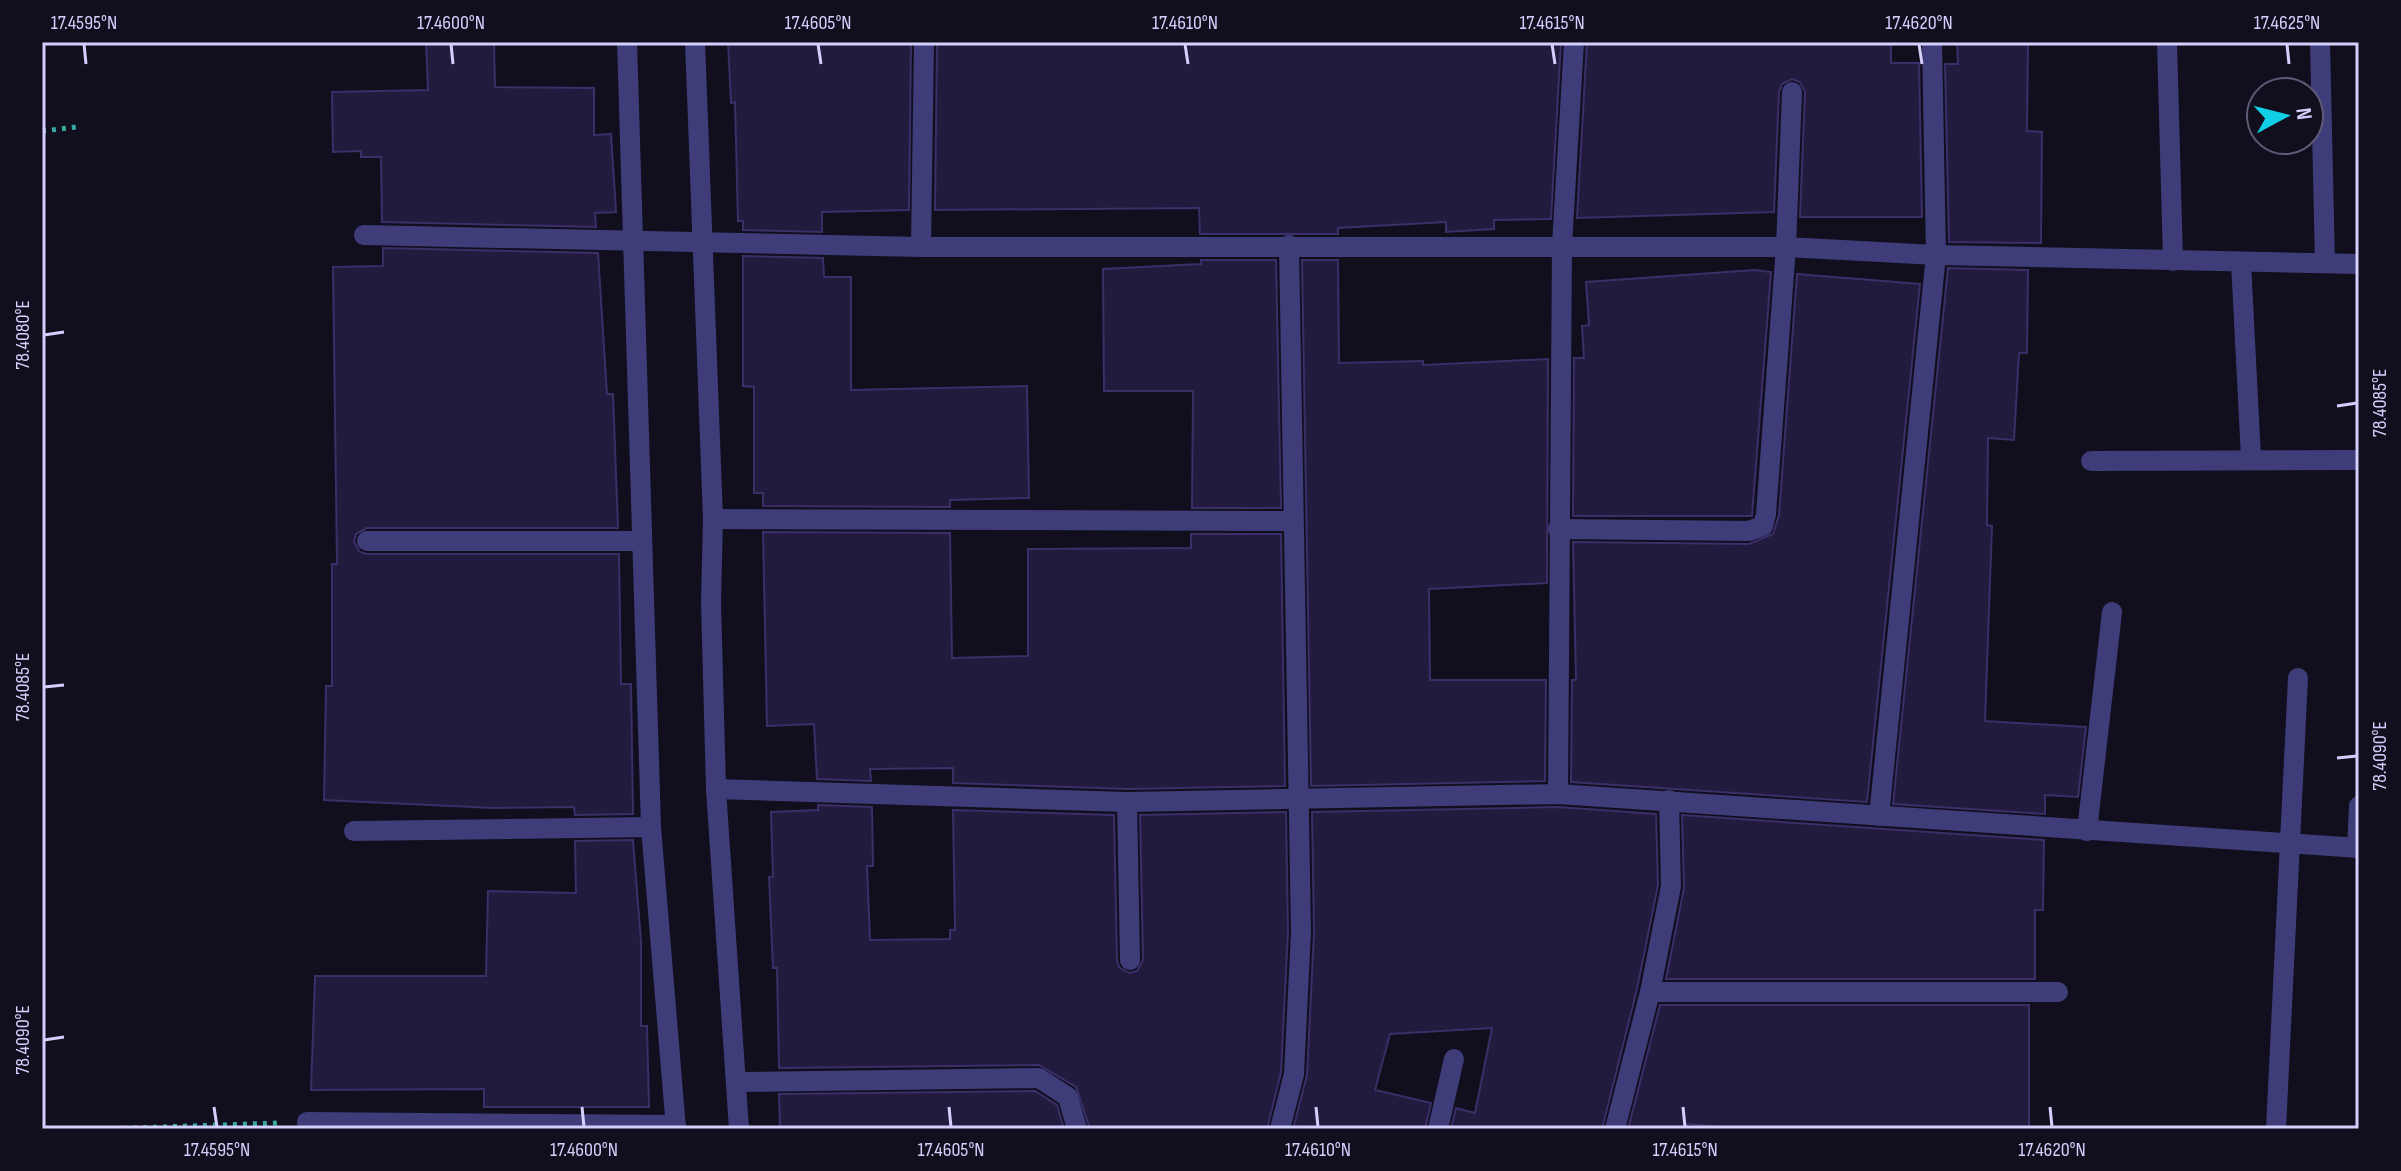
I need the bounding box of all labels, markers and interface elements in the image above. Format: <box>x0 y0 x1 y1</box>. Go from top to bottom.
text: 17.4595°N <box>51 11 117 35</box>
text: 17.4600°N <box>417 11 485 35</box>
text: 17.4605°N <box>784 11 852 35</box>
text: 17.4610°N <box>1152 11 1218 35</box>
text: 17.4615°N <box>1519 11 1585 35</box>
text: 17.4620°N <box>1885 11 1953 35</box>
text: 17.4625°N <box>2254 11 2320 35</box>
north arrow <box>2245 76 2325 156</box>
text: N <box>2289 106 2317 121</box>
text: 78.4080°E <box>11 300 35 370</box>
text: 78.4085°E <box>2368 369 2392 437</box>
text: 78.4085°E <box>11 653 35 721</box>
text: 78.4090°E <box>2368 721 2392 791</box>
text: 78.4090°E <box>11 1005 35 1075</box>
text: 17.4595°N <box>184 1138 250 1162</box>
text: 17.4600°N <box>550 1138 618 1162</box>
text: 17.4605°N <box>917 1138 985 1162</box>
text: 17.4610°N <box>1285 1138 1351 1162</box>
text: 17.4615°N <box>1652 1138 1718 1162</box>
text: 17.4620°N <box>2018 1138 2086 1162</box>

